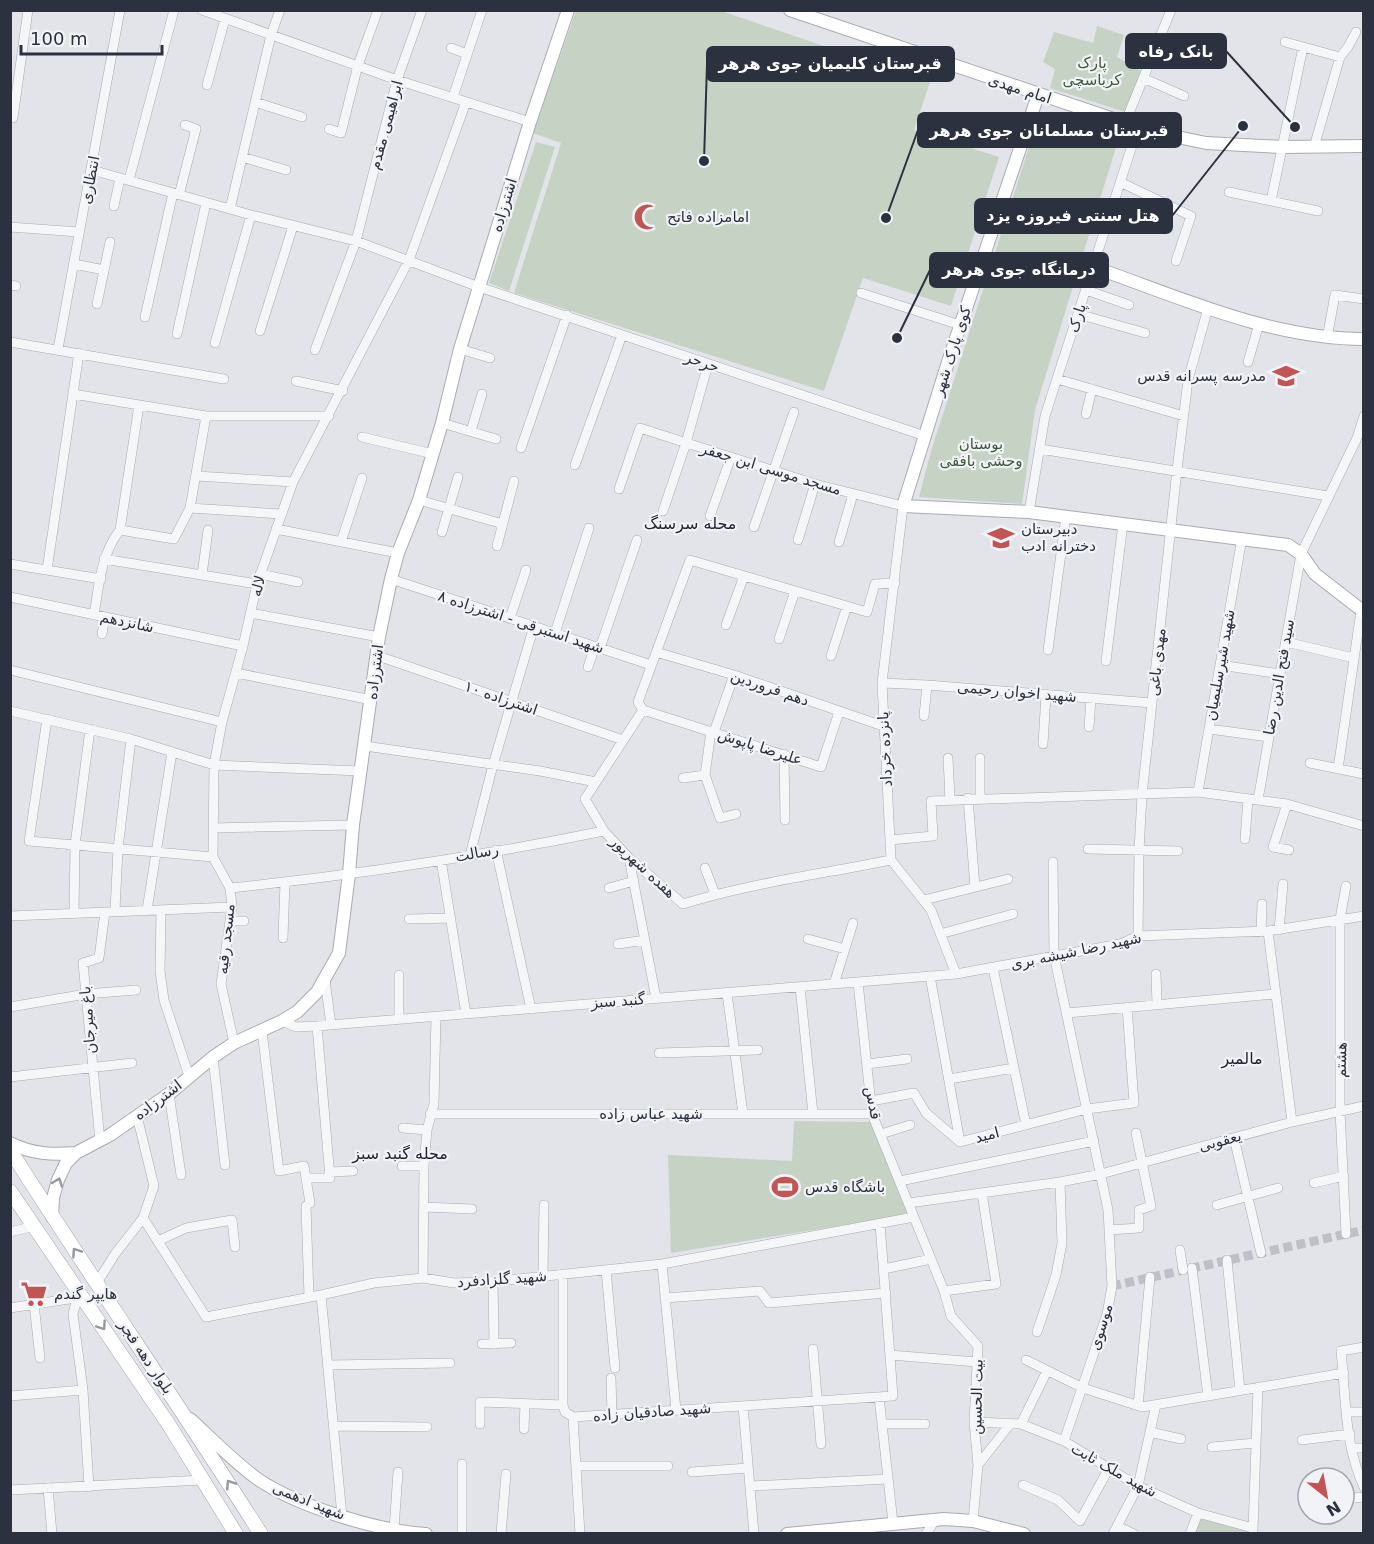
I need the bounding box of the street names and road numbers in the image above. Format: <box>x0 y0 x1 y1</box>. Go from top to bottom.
street label: امام مهدی <box>986 70 1054 108</box>
street label: ابراهیمی مقدم <box>365 78 407 172</box>
street label: انتظاری <box>77 154 103 206</box>
street label: اشترزاده <box>487 176 521 234</box>
street label: پارک <box>1064 301 1091 335</box>
street label: کوی پارک شهر <box>929 303 976 399</box>
street label: حرحر <box>682 347 722 376</box>
street label: مسجد موسی ابن جعفر <box>697 439 844 499</box>
street label: لاله <box>247 573 269 599</box>
street label: شهید استبرقی - اشترزاده ۸ <box>436 587 606 657</box>
street label: شانزدهم <box>99 608 155 636</box>
street label: شهید شیرسلیمیان <box>1201 608 1239 722</box>
street label: سید فتح الدین رضا <box>1260 618 1298 736</box>
street label: مهدی باغی <box>1144 627 1170 697</box>
street label: اشترزاده <box>363 643 387 701</box>
street label: دهم فروردین <box>729 666 811 710</box>
street label: اشترزاده ۱۰ <box>462 677 540 719</box>
street label: شهید اخوان رحیمی <box>956 678 1078 706</box>
street label: پانزده خرداد <box>874 711 897 787</box>
street label: علیرضا پاپوش <box>715 725 805 770</box>
street label: هفده شهریور <box>606 831 680 902</box>
street label: رسالت <box>454 840 500 866</box>
street label: مسجد رقیه <box>213 903 239 975</box>
street label: شهید رضا شیشه بری <box>1009 928 1143 974</box>
street label: باغ میرجان <box>76 985 100 1055</box>
street label: گنبد سبز <box>589 990 647 1012</box>
street label: هشتم <box>1332 1042 1350 1078</box>
street label: اشترزاده <box>130 1076 186 1124</box>
street label: قدس <box>861 1085 885 1121</box>
street label: شهید عباس زاده <box>599 1105 703 1123</box>
street label: امید <box>973 1123 1001 1147</box>
street label: یعقوبی <box>1197 1127 1243 1155</box>
street label: شهید گلزادفرد <box>456 1267 548 1291</box>
street label: موسوی <box>1085 1301 1117 1353</box>
street label: بلوار دهه فجر <box>114 1316 177 1398</box>
street label: بیت الحسین <box>967 1359 987 1435</box>
street label: شهید صادقیان زاده <box>592 1399 712 1425</box>
street label: شهید ملک ثابت <box>1068 1439 1160 1501</box>
street label: شهید ادهمی <box>270 1478 348 1524</box>

